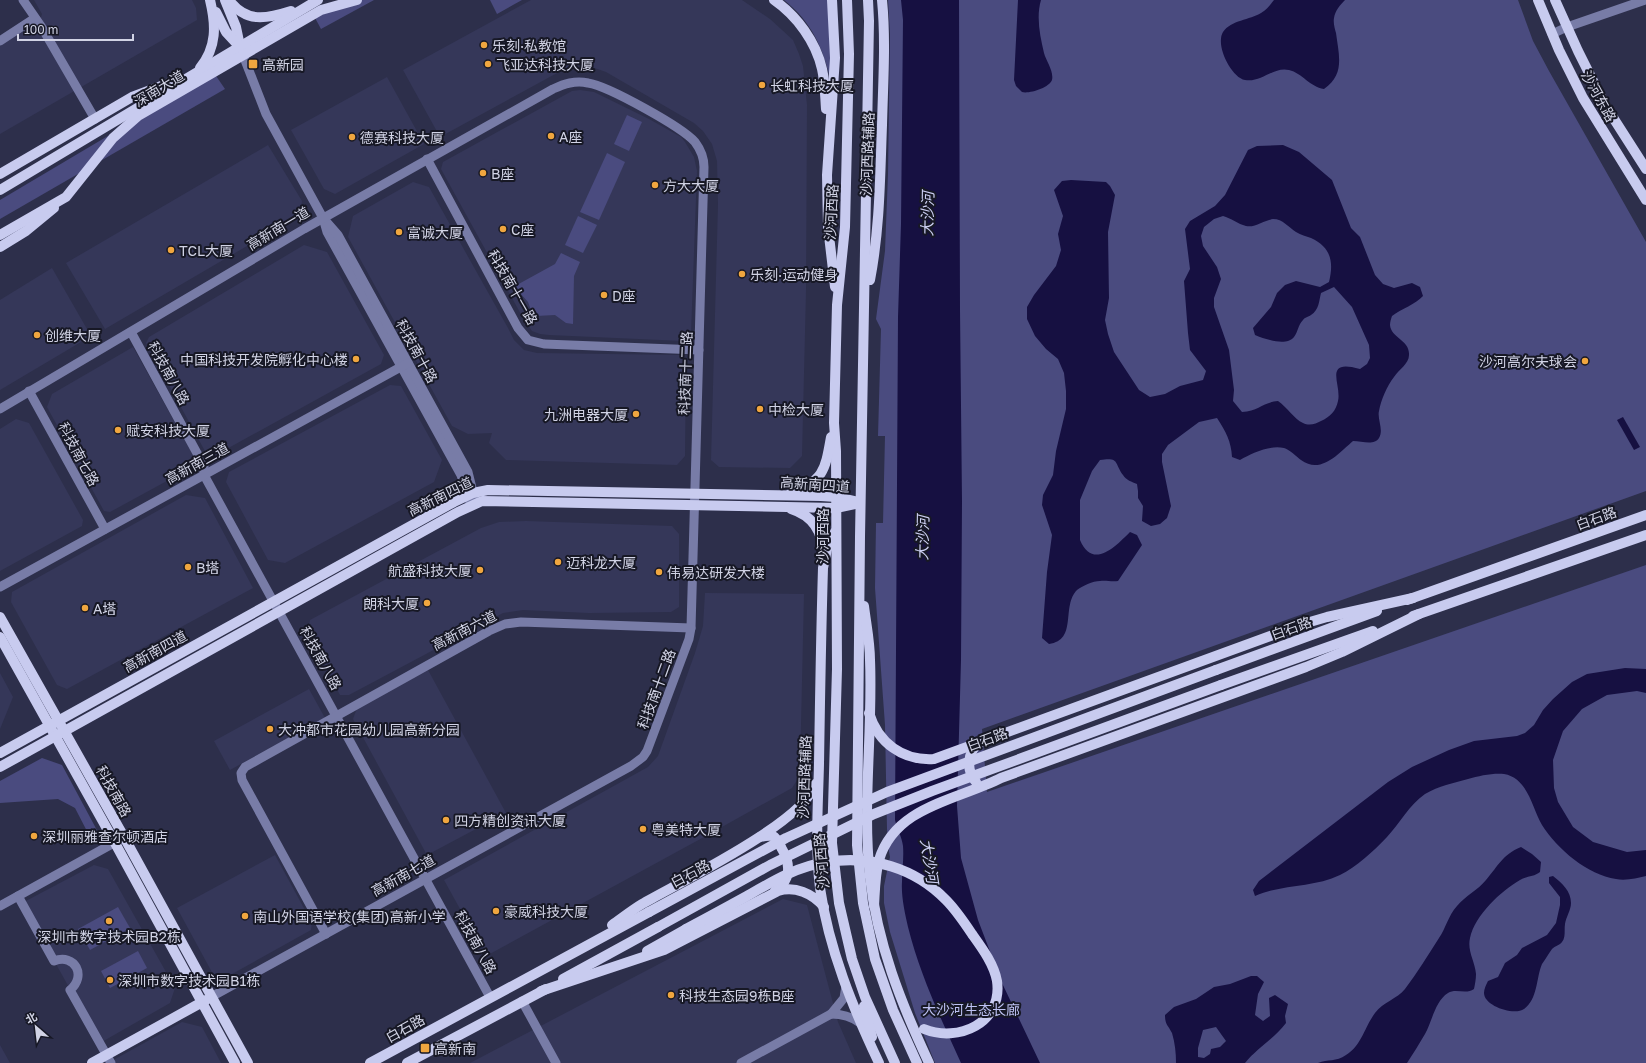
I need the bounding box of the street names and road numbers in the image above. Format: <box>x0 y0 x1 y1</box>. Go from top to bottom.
street label: 深南大道 <box>131 66 187 110</box>
street label: 沙河东路 <box>1578 67 1620 125</box>
street label: 沙河西路辅路 <box>857 112 877 196</box>
street label: 沙河西路 <box>821 184 841 240</box>
street label: 高新南一道 <box>244 203 312 253</box>
street label: 科技南十一路 <box>485 246 541 328</box>
street label: 科技南十路 <box>393 316 441 386</box>
street label: 科技南十二路 <box>675 331 695 415</box>
street label: 科技南八路 <box>145 338 193 408</box>
street label: 科技南七路 <box>55 419 103 489</box>
street label: 高新南三道 <box>162 439 232 487</box>
street label: 高新南四道 <box>405 473 475 519</box>
street label: 高新南四道 <box>779 473 851 495</box>
street label: 白石路 <box>1573 503 1619 533</box>
street label: 沙河西路 <box>814 508 831 564</box>
street label: 高新南六道 <box>429 607 499 653</box>
street label: 白石路 <box>1268 613 1314 643</box>
street label: 科技南八路 <box>297 623 345 693</box>
street label: 高新南四道 <box>120 627 190 675</box>
street label: 科技南十二路 <box>634 647 678 731</box>
street label: 白石路 <box>964 724 1010 754</box>
street label: 沙河西路辅路 <box>794 735 814 819</box>
street label: 科技南路 <box>93 762 135 820</box>
street label: 沙河西路 <box>810 832 832 890</box>
street label: 高新南七道 <box>368 851 438 899</box>
street label: 白石路 <box>667 856 713 890</box>
street label: 科技南八路 <box>452 907 500 977</box>
street label: 白石路 <box>383 1010 427 1046</box>

